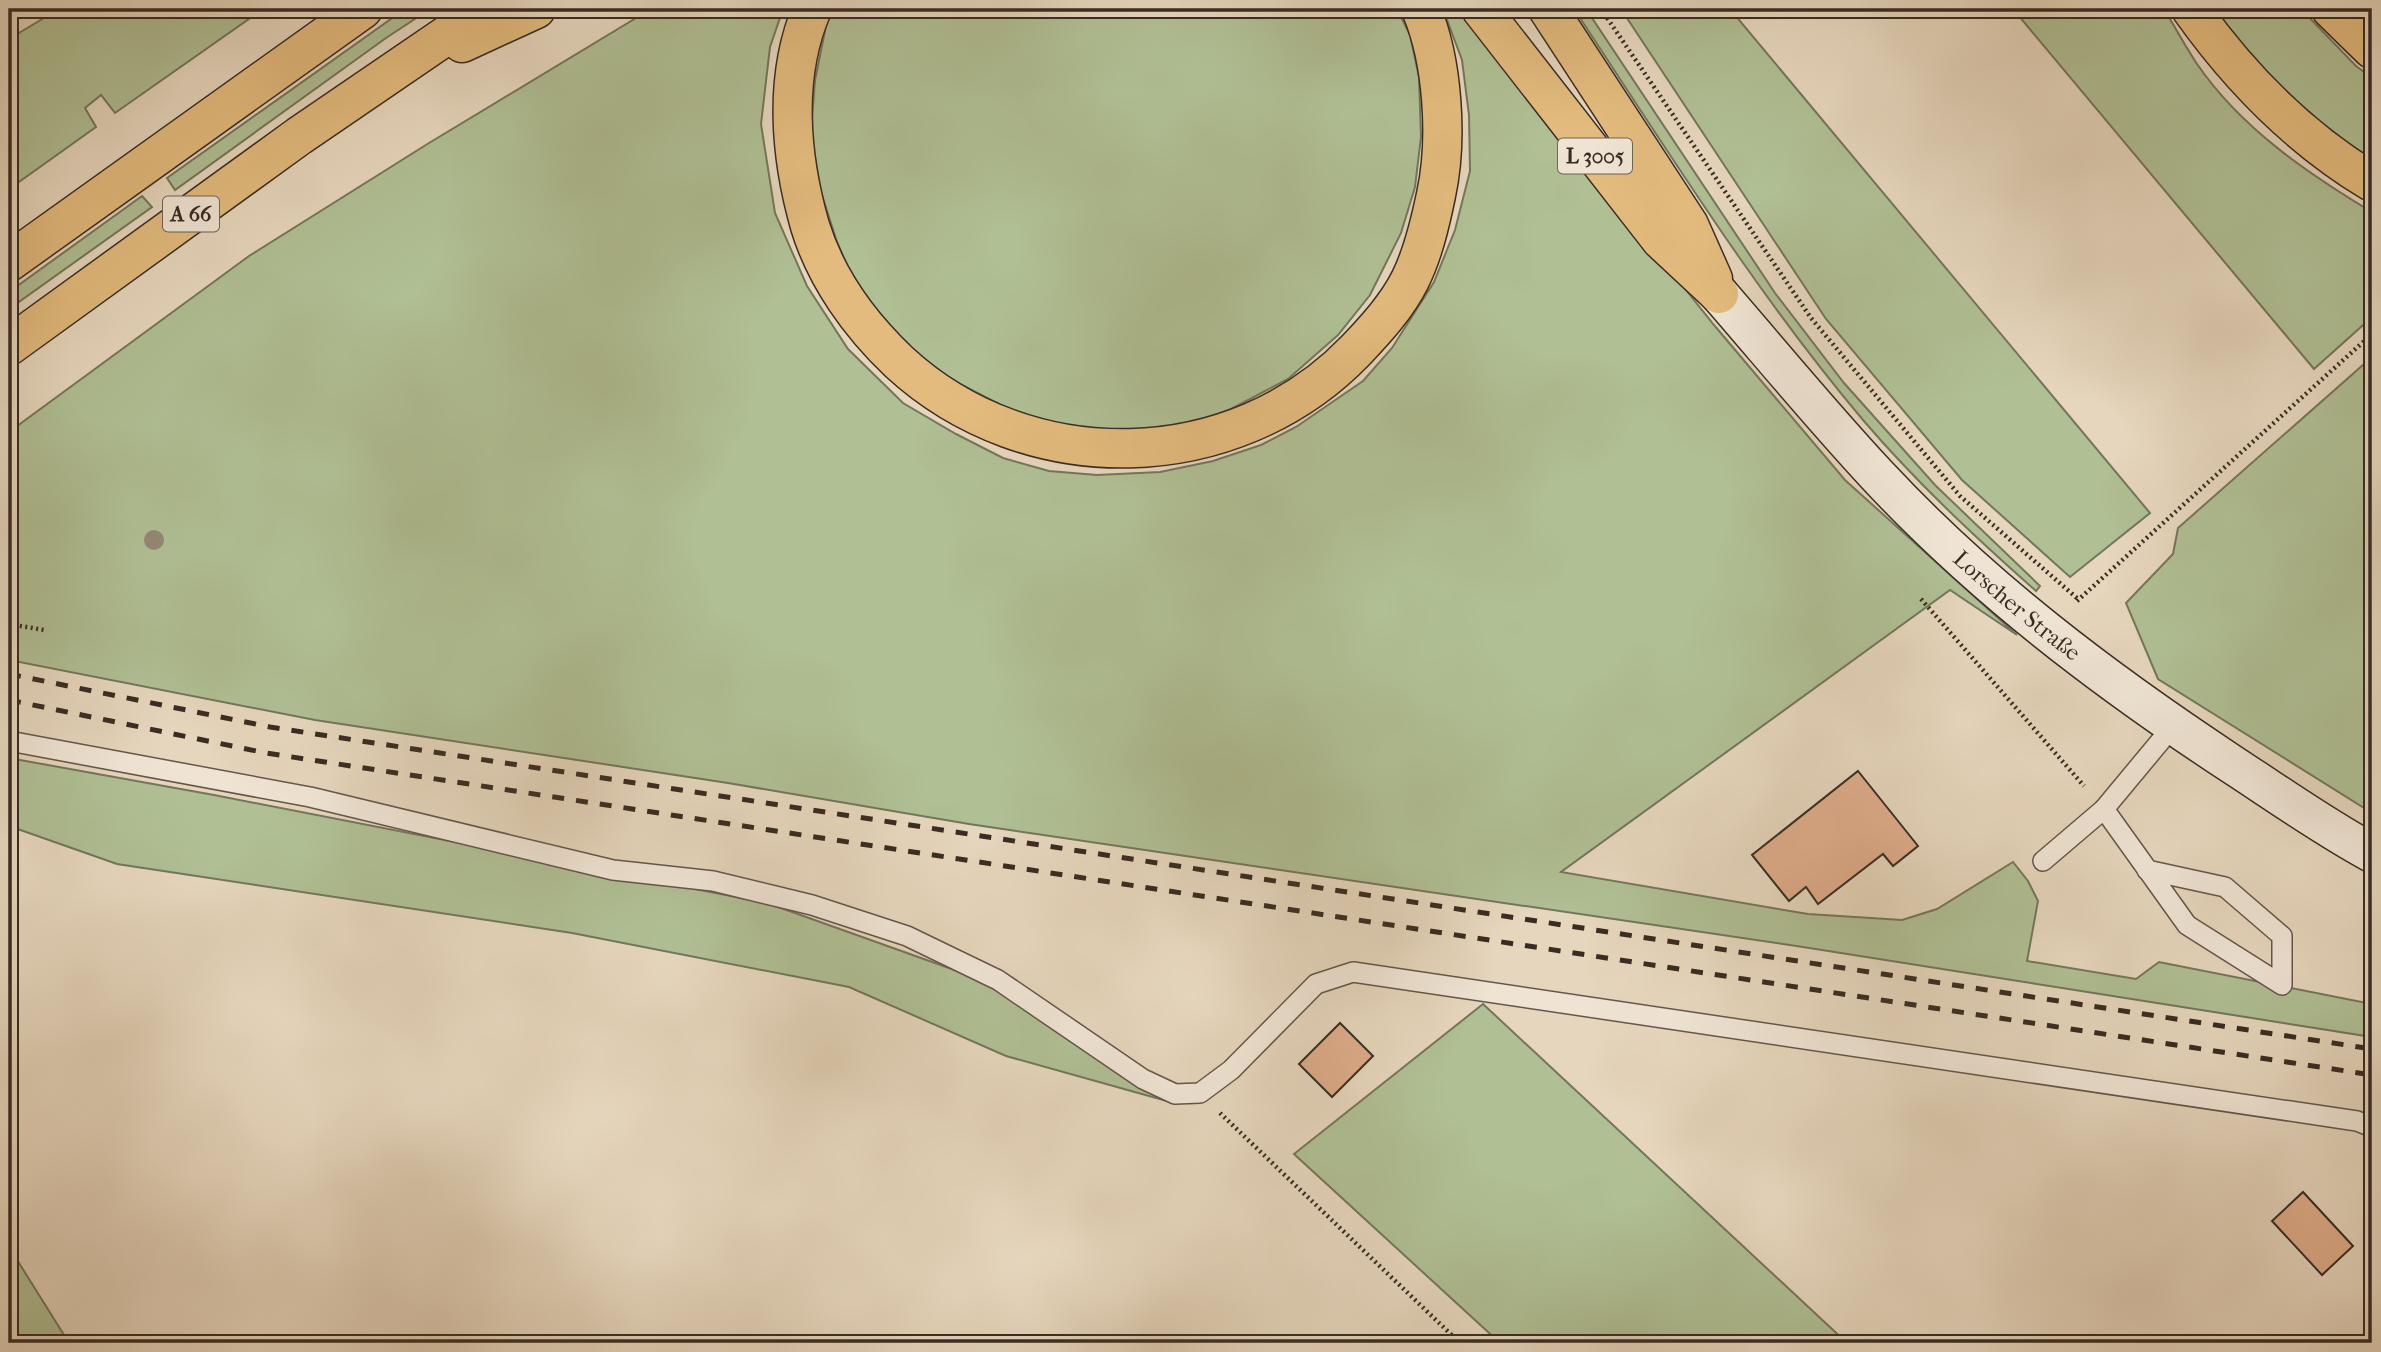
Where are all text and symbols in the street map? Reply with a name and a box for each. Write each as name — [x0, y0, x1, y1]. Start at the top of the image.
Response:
road number: L 3005 — [1558, 138, 1632, 174]
road number: A 66 — [163, 196, 219, 232]
street label: Lorscher Straße — [1948, 545, 2086, 666]

